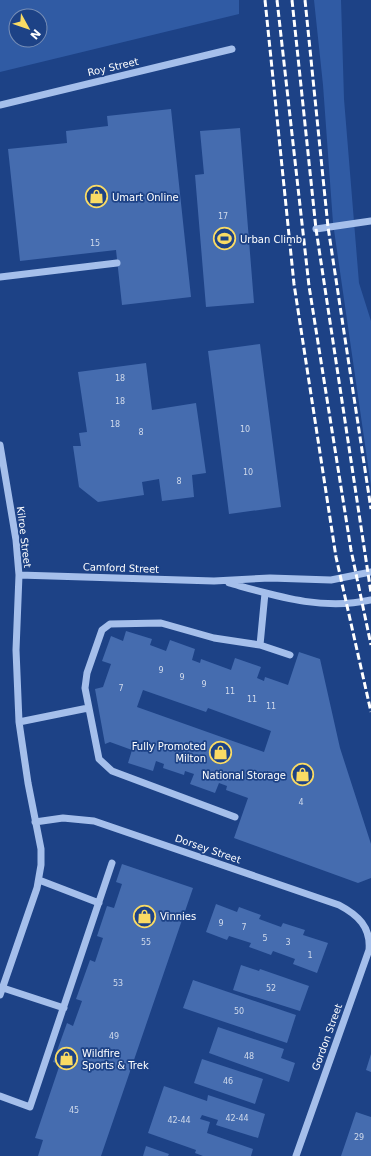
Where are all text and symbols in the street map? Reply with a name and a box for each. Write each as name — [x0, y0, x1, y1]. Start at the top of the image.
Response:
north arrow — [8, 8, 48, 48]
text: N — [27, 26, 43, 42]
street label: Roy Street — [86, 56, 140, 78]
shop icon: Umart Online — [83, 184, 109, 210]
place label: Umart Online — [112, 192, 179, 203]
house number: 17 — [218, 212, 228, 221]
sports icon: Urban Climb — [212, 226, 238, 252]
place label: Urban Climb — [240, 234, 302, 245]
house number: 15 — [90, 239, 100, 248]
house number: 18 — [115, 374, 125, 383]
house number: 18 — [115, 397, 125, 406]
house number: 18 — [110, 420, 120, 429]
house number: 10 — [240, 425, 250, 434]
house number: 8 — [138, 428, 144, 437]
house number: 10 — [243, 468, 253, 477]
house number: 8 — [176, 477, 182, 486]
street label: Kilroe Street — [15, 506, 33, 568]
street label: Camford Street — [83, 561, 159, 575]
house number: 9 — [158, 666, 164, 675]
house number: 9 — [179, 673, 185, 682]
house number: 9 — [201, 680, 207, 689]
house number: 7 — [118, 684, 124, 693]
house number: 11 — [225, 687, 235, 696]
house number: 11 — [247, 695, 257, 704]
house number: 11 — [266, 702, 276, 711]
shop icon: Fully Promoted Milton — [208, 739, 234, 765]
place label: Fully Promoted Milton — [132, 741, 206, 764]
shop icon: National Storage — [289, 762, 315, 788]
place label: National Storage — [202, 770, 286, 781]
house number: 4 — [298, 798, 304, 807]
street label: Dorsey Street — [174, 833, 242, 865]
shop icon: Vinnies — [131, 903, 157, 929]
place label: Vinnies — [160, 911, 196, 922]
house number: 9 — [218, 919, 224, 928]
house number: 7 — [241, 923, 247, 932]
house number: 5 — [262, 934, 268, 943]
house number: 55 — [141, 938, 151, 947]
house number: 3 — [285, 938, 291, 947]
house number: 1 — [307, 951, 313, 960]
house number: 53 — [113, 979, 123, 988]
house number: 52 — [266, 984, 276, 993]
street label: Gordon Street — [310, 1002, 344, 1072]
house number: 50 — [234, 1007, 244, 1016]
house number: 49 — [109, 1032, 119, 1041]
shop icon: Wildfire Sports & Trek — [54, 1046, 80, 1072]
place label: Wildfire Sports & Trek — [82, 1048, 149, 1071]
house number: 48 — [244, 1052, 254, 1061]
house number: 46 — [223, 1077, 233, 1086]
house number: 45 — [69, 1106, 79, 1115]
house number: 42-44 — [225, 1114, 249, 1123]
house number: 42-44 — [167, 1116, 191, 1125]
house number: 29 — [354, 1133, 364, 1142]

